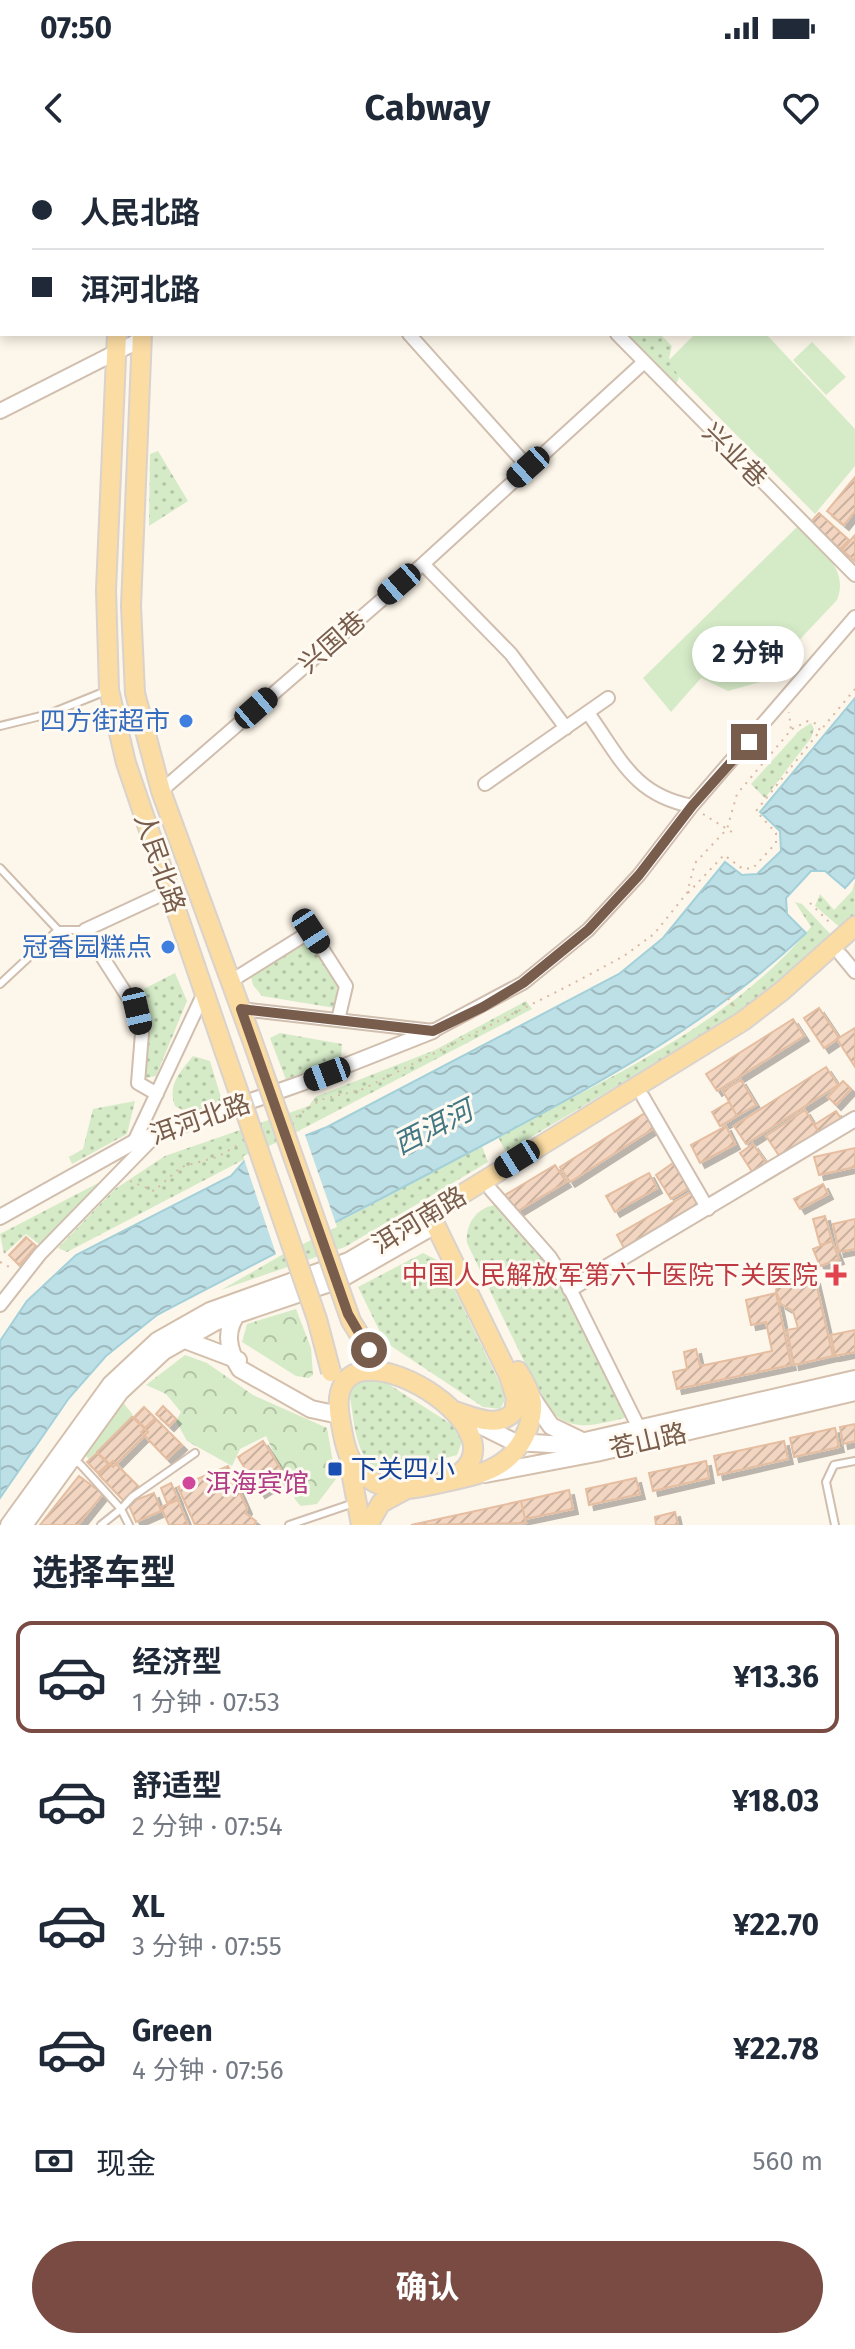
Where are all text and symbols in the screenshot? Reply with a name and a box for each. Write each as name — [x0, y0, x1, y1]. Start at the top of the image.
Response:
text: 07:50 — [40, 10, 112, 46]
icon: back — [32, 86, 76, 130]
text: Cabway — [365, 86, 490, 130]
icon: heart — [779, 86, 823, 130]
text: 人民北路 — [80, 195, 200, 231]
text: 洱河北路 — [80, 272, 200, 308]
street label: 兴业巷 — [696, 417, 773, 494]
car — [502, 442, 554, 492]
car — [373, 559, 425, 609]
street label: 兴国巷 — [293, 605, 372, 680]
callout: 2 分钟 — [693, 626, 805, 682]
text: 2 分钟 — [712, 638, 784, 669]
car — [230, 683, 282, 733]
place label: 四方街超市 — [40, 706, 170, 737]
marker: 四方街超市 — [177, 712, 195, 730]
route end — [731, 724, 767, 760]
street label: 人民北路 — [128, 809, 191, 917]
car — [288, 904, 334, 958]
place label: 冠香园糕点 — [22, 932, 152, 963]
marker: 冠香园糕点 — [159, 938, 177, 956]
car — [120, 985, 154, 1037]
car — [300, 1054, 354, 1094]
street label: 洱河北路 — [146, 1088, 254, 1151]
water label: 西洱河 — [388, 1091, 483, 1161]
car — [490, 1136, 544, 1182]
street label: 洱河南路 — [367, 1180, 472, 1261]
place label: 中国人民解放军第六十医院下关医院 — [402, 1260, 818, 1291]
marker: 中国人民解放军第六十医院下关医院 — [825, 1264, 847, 1286]
route start — [351, 1332, 387, 1368]
street label: 苍山路 — [607, 1418, 690, 1465]
place label: 下关四小 — [351, 1454, 455, 1485]
marker: 下关四小 — [326, 1460, 344, 1478]
place label: 洱海宾馆 — [205, 1468, 309, 1499]
marker: 洱海宾馆 — [180, 1474, 198, 1492]
text: 选择车型 — [32, 1551, 176, 1595]
icon: car — [36, 1641, 108, 1713]
text: 经济型 — [132, 1644, 222, 1680]
text: ¥13.36 — [733, 1659, 819, 1695]
text: 1 分钟 · 07:53 — [132, 1687, 280, 1718]
icon: car — [36, 1765, 108, 1837]
text: 舒适型 — [132, 1768, 222, 1804]
text: ¥18.03 — [732, 1783, 819, 1819]
text: 2 分钟 · 07:54 — [132, 1811, 283, 1842]
icon: car — [36, 1889, 108, 1961]
text: XL — [132, 1889, 165, 1925]
text: ¥22.70 — [733, 1907, 819, 1943]
text: 3 分钟 · 07:55 — [132, 1931, 282, 1962]
icon: car — [36, 2013, 108, 2085]
text: Green — [132, 2013, 213, 2049]
text: ¥22.78 — [733, 2031, 819, 2067]
text: 4 分钟 · 07:56 — [132, 2055, 284, 2086]
icon: cash — [32, 2139, 76, 2183]
text: 现金 — [96, 2146, 156, 2182]
text: 560 m — [752, 2146, 823, 2177]
button: 确认 — [32, 2241, 823, 2333]

